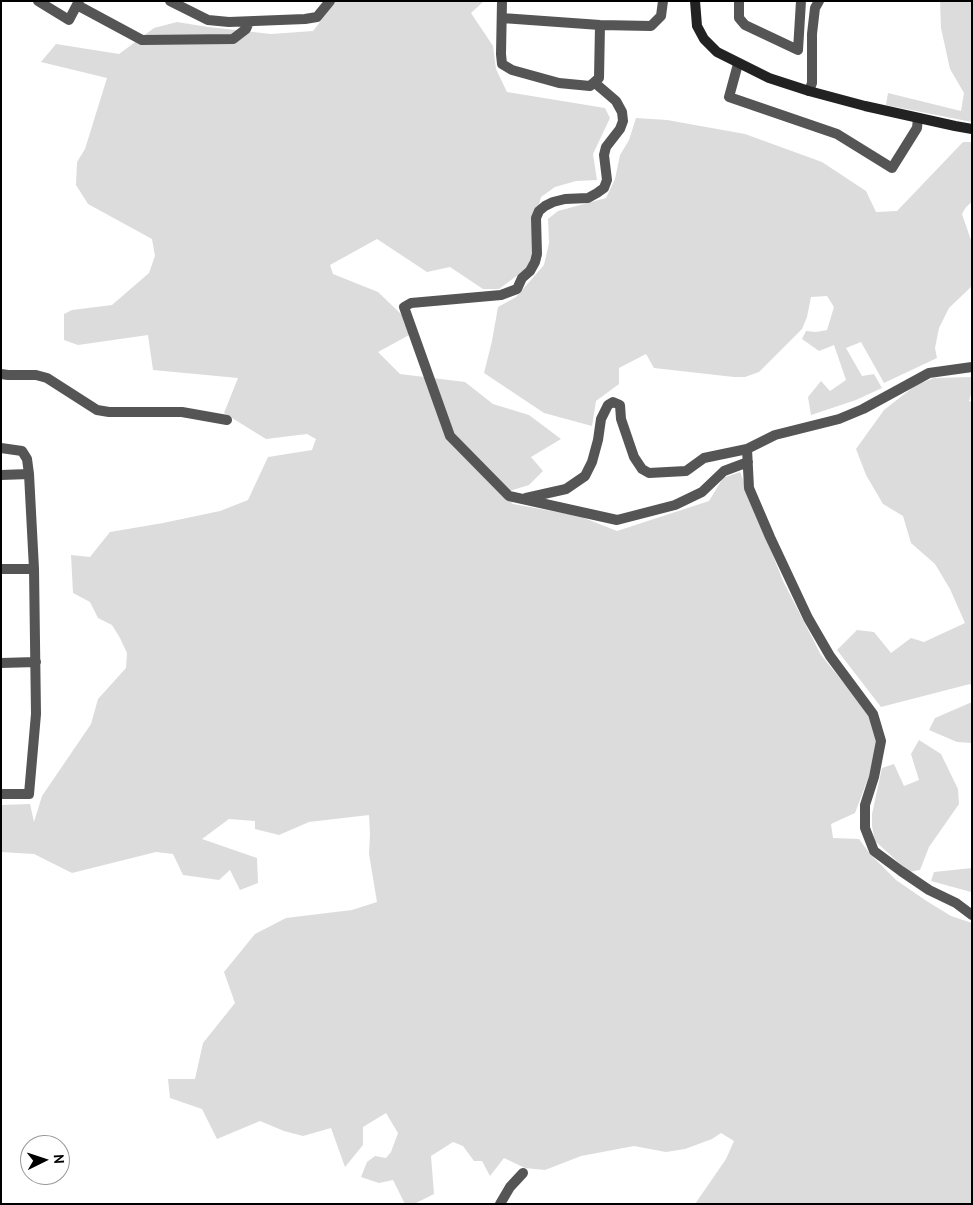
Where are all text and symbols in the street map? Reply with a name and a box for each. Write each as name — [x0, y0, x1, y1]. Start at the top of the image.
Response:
north arrow — [20, 1135, 70, 1185]
text: N — [50, 1154, 68, 1164]

